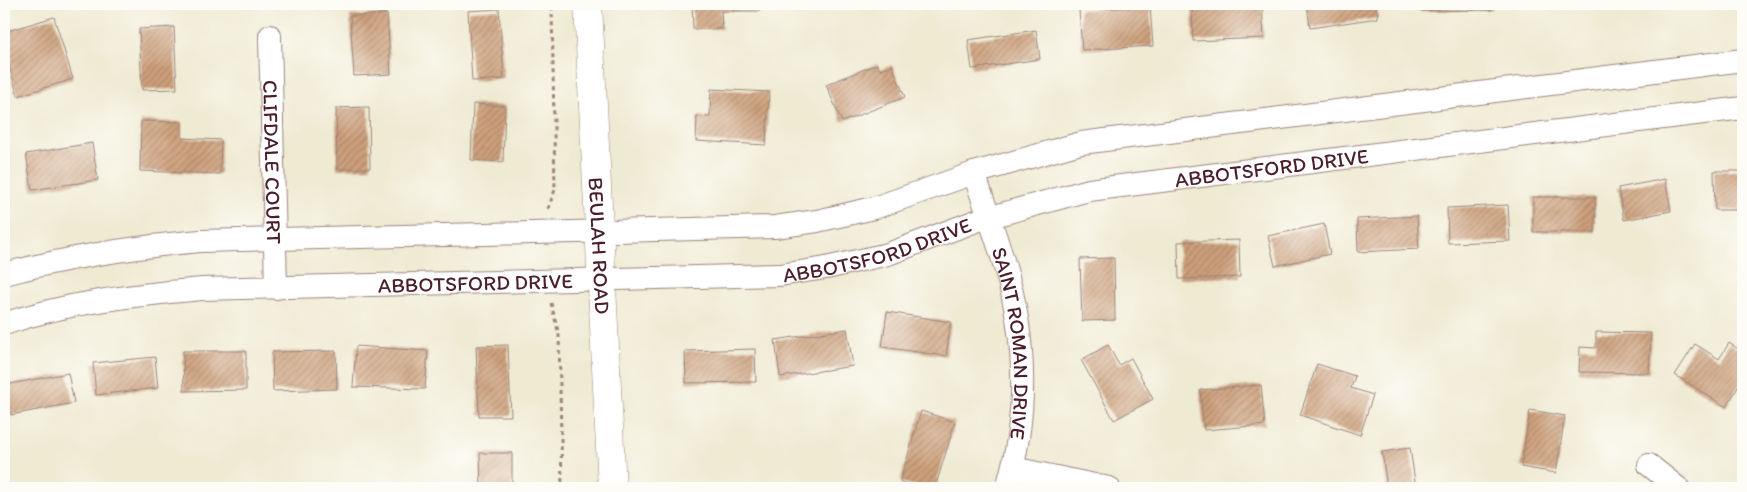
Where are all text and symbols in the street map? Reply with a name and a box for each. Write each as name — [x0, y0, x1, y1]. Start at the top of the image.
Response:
street label: CLIFDALE COURT — [259, 80, 287, 245]
street label: ABBOTSFORD DRIVE — [1173, 143, 1370, 192]
street label: BEULAH ROAD — [584, 177, 616, 315]
street label: ABBOTSFORD DRIVE — [781, 211, 975, 287]
street label: SAINT ROMAN DRIVE — [987, 244, 1035, 441]
street label: ABBOTSFORD DRIVE — [378, 268, 573, 297]

